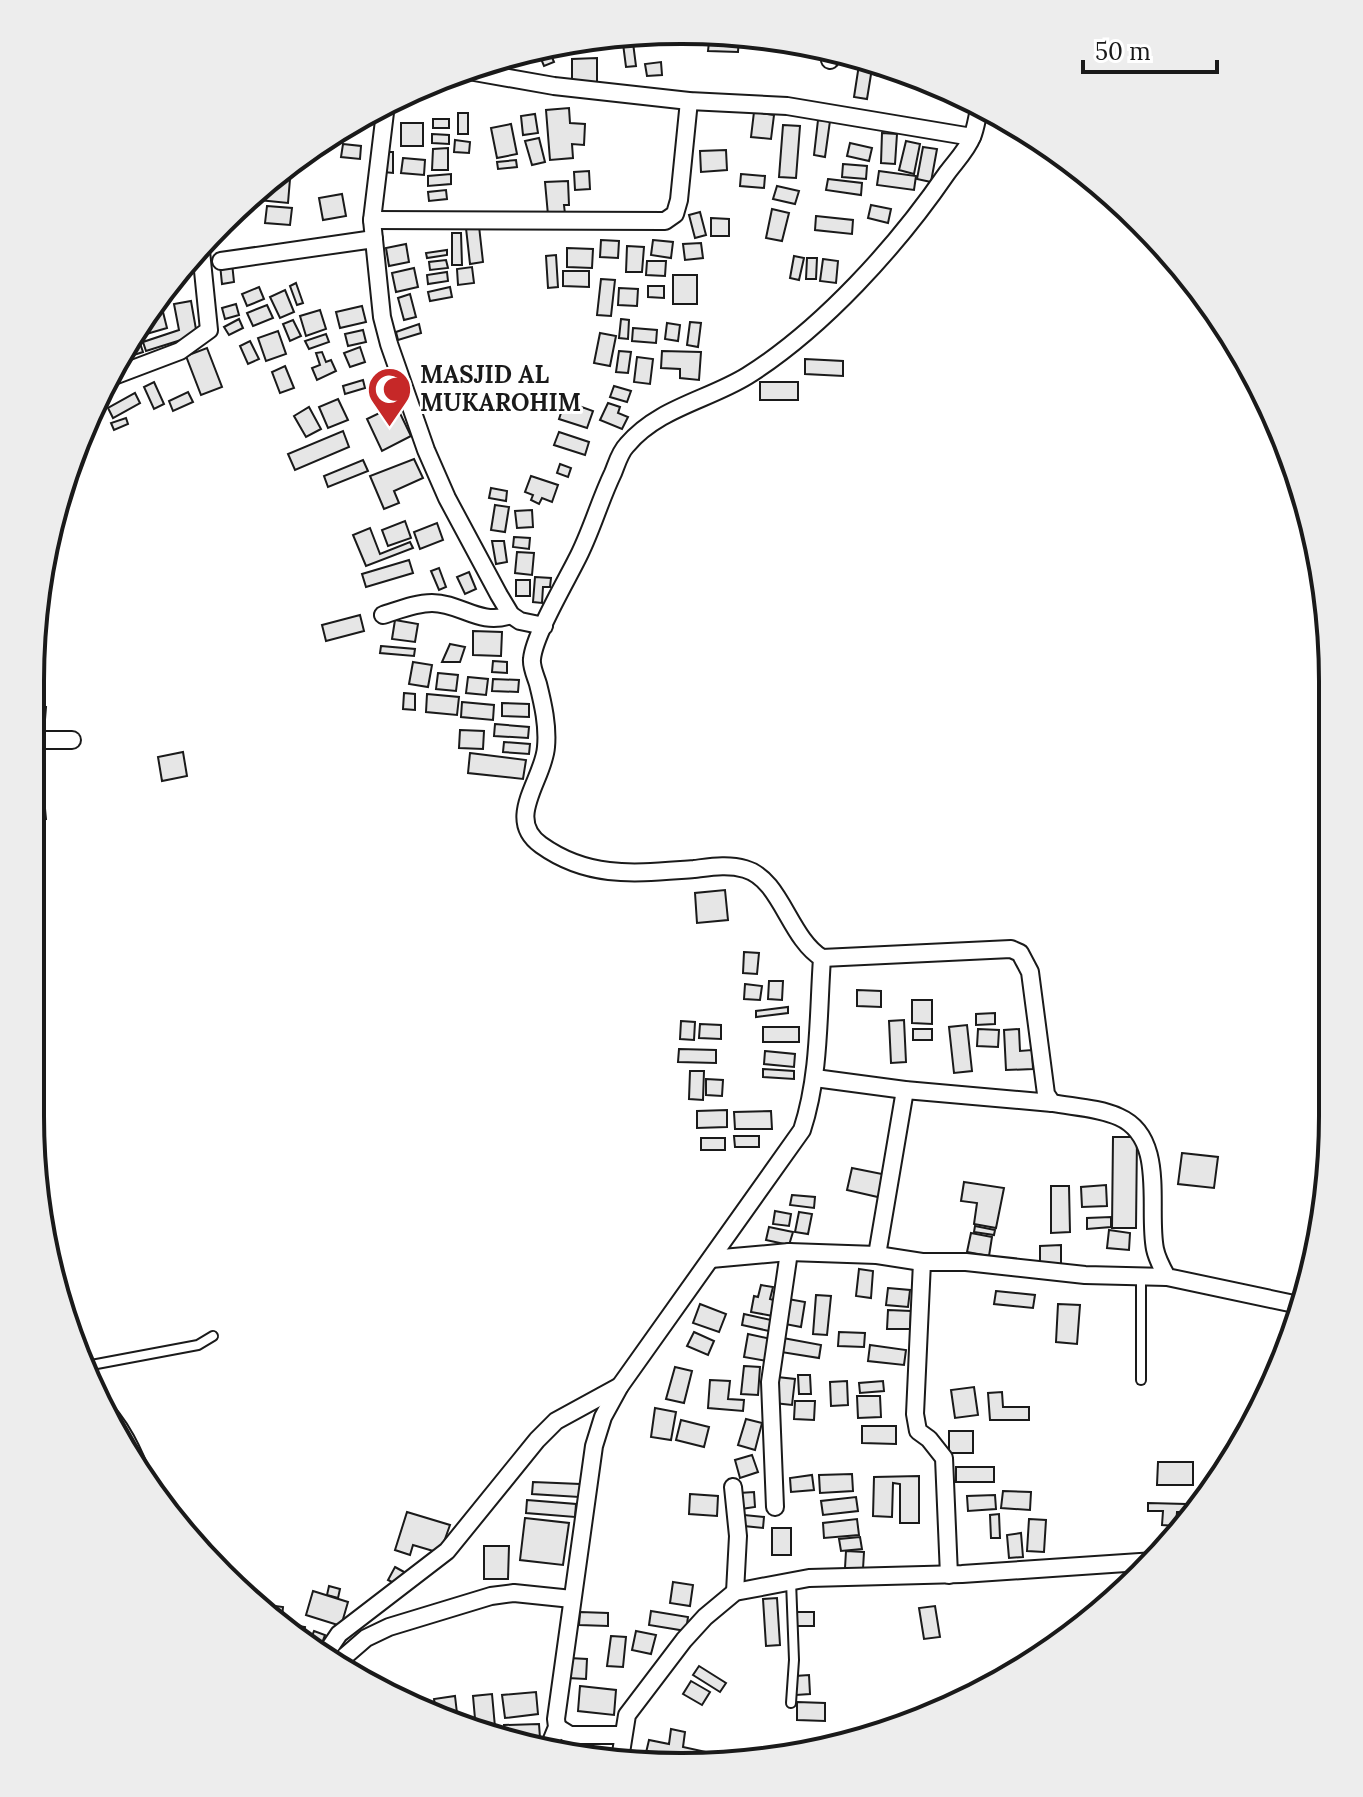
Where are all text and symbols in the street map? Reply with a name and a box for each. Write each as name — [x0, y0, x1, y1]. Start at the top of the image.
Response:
scale bar — [1083, 24, 1217, 74]
text: 50 m — [1095, 36, 1151, 67]
place label: MASJID AL MUKAROHIM — [420, 359, 581, 418]
mosque icon: MASJID AL MUKAROHIM — [365, 365, 413, 428]

